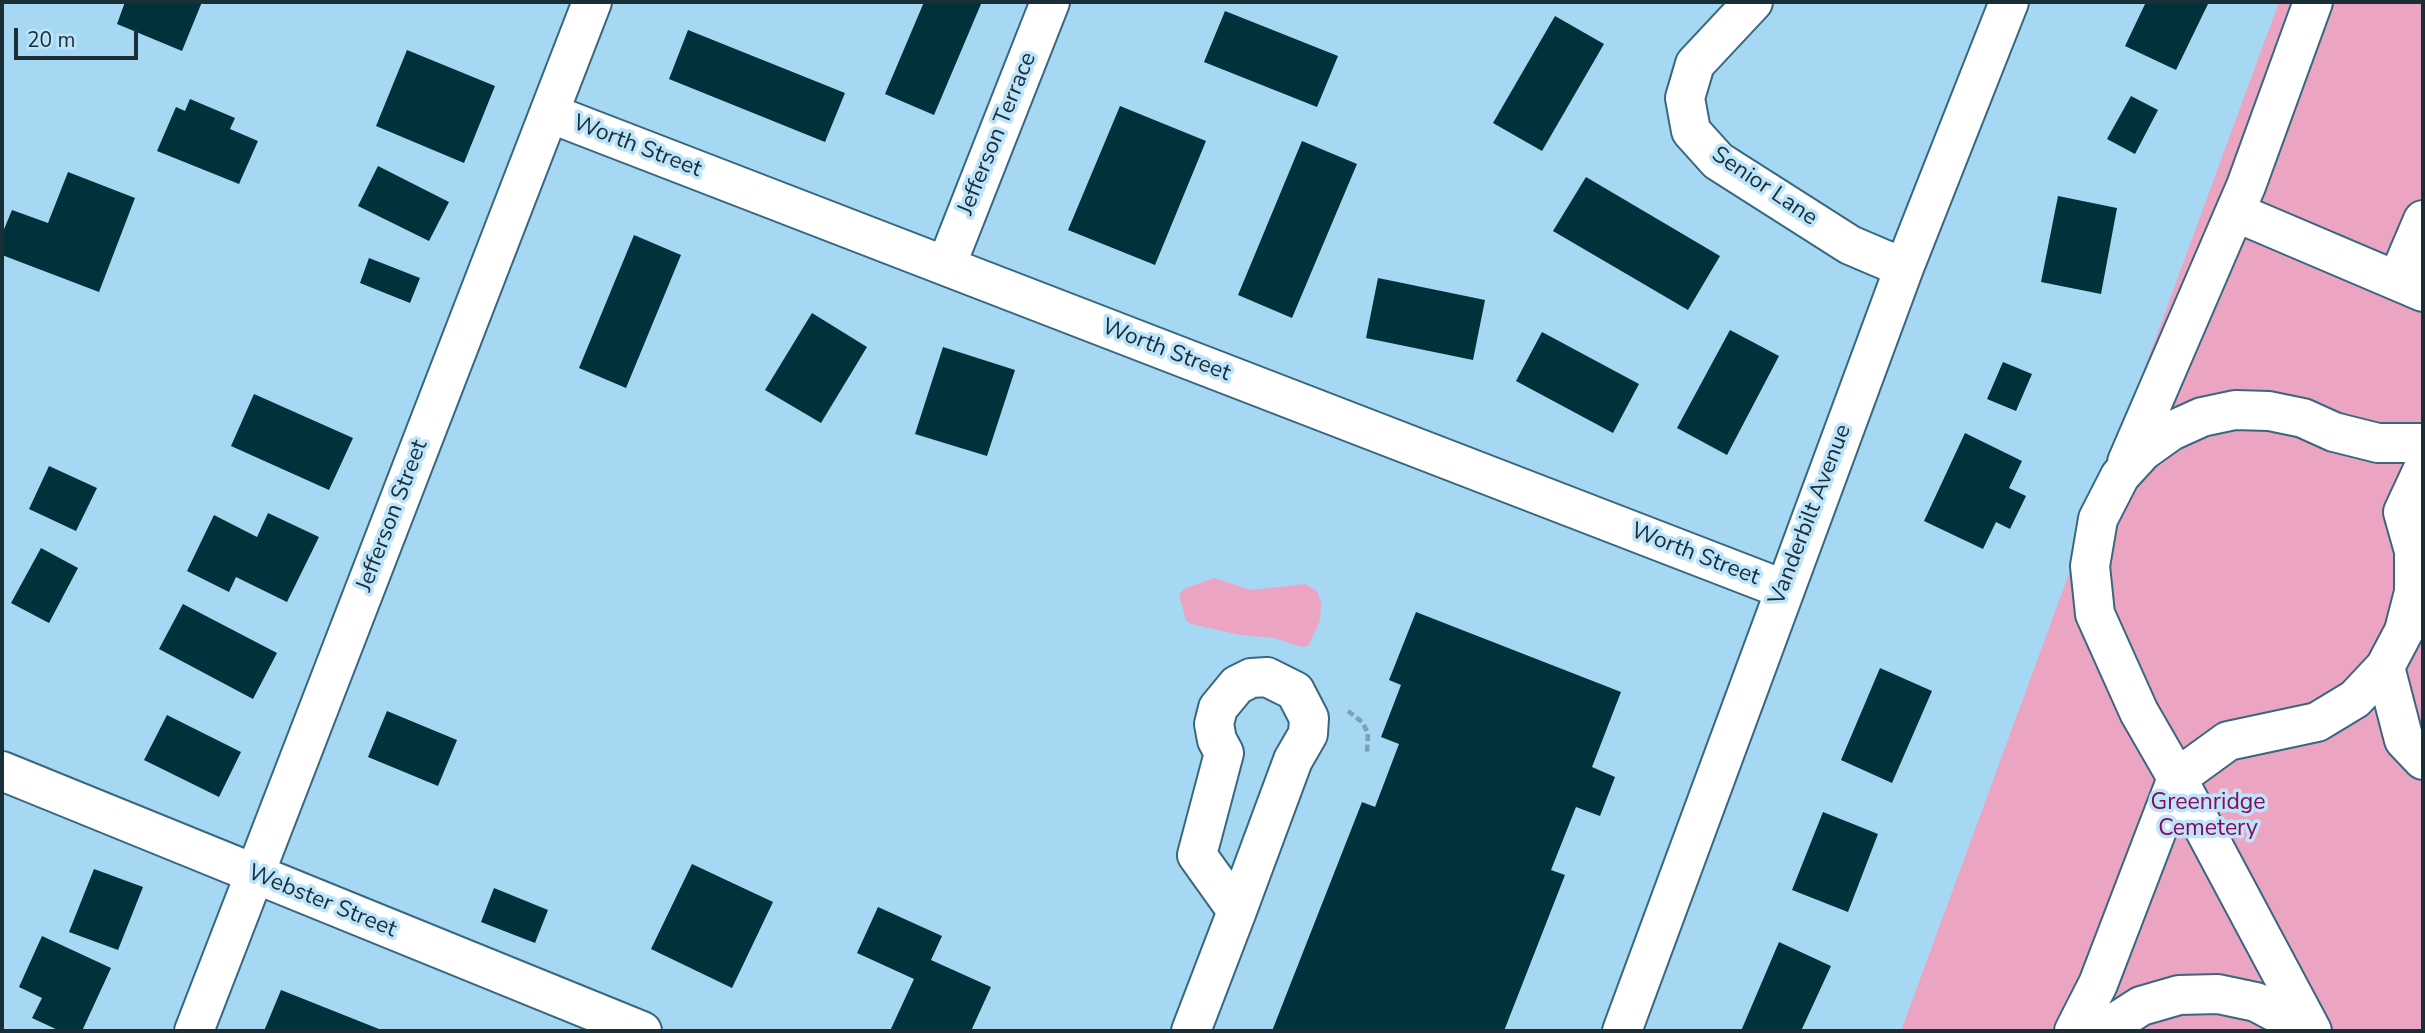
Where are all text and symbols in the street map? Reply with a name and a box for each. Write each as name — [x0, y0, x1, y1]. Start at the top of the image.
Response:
scale bar — [18, 14, 142, 58]
text: 20 m — [27, 26, 76, 54]
street label: Jefferson Terrace — [953, 49, 1043, 219]
street label: Worth Street — [569, 110, 705, 184]
street label: Senior Lane — [1706, 142, 1822, 232]
street label: Worth Street — [1098, 314, 1234, 388]
street label: Vanderbilt Avenue — [1764, 421, 1858, 609]
street label: Jefferson Street — [351, 436, 435, 596]
street label: Worth Street — [1627, 518, 1763, 592]
park label: Greenridge Cemetery — [2150, 789, 2266, 843]
street label: Webster Street — [244, 860, 400, 944]

